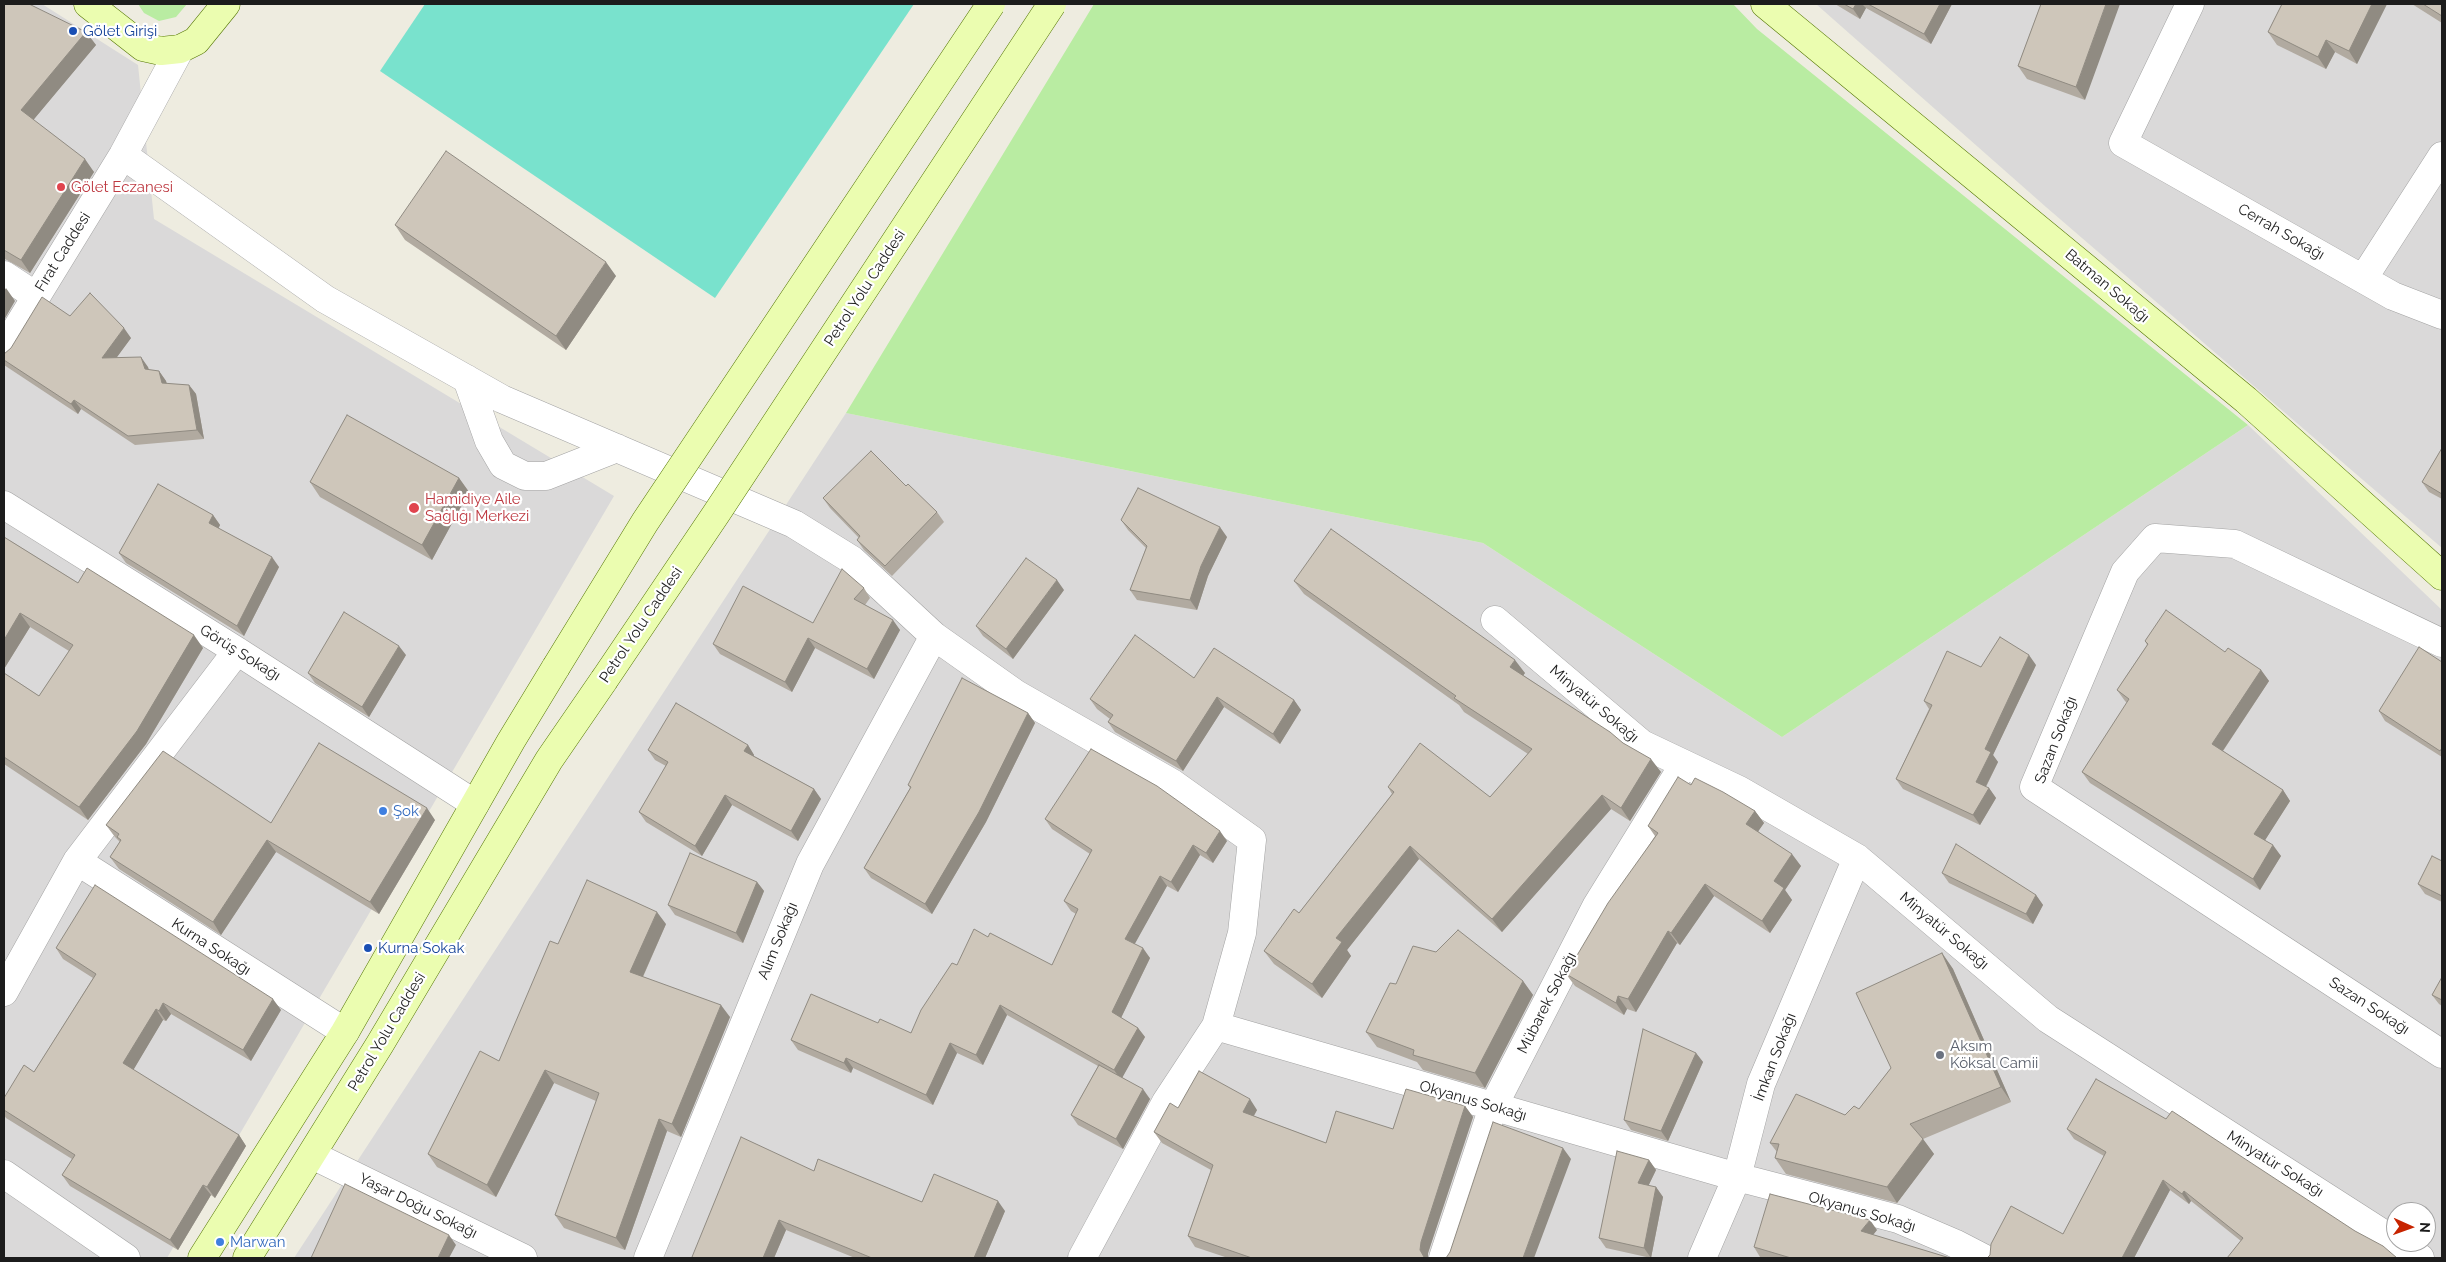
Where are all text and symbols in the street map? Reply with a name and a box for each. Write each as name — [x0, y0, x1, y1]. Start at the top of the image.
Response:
place label: Gölet Girişi — [83, 22, 157, 40]
marker: Gölet Girişi — [67, 25, 79, 37]
place label: Gölet Eczanesi — [71, 178, 173, 196]
marker: Gölet Eczanesi — [55, 181, 67, 193]
street label: Cerrah Sokağı — [2234, 200, 2328, 264]
street label: Fırat Caddesi — [31, 209, 95, 295]
street label: Petrol Yolu Caddesi — [821, 226, 909, 350]
street label: Batman Sokağı — [2061, 246, 2153, 326]
place label: Hamidiye Aile Sağlığı Merkezi — [425, 490, 529, 525]
marker: Hamidiye Aile Sağlığı Merkezi — [407, 501, 421, 515]
street label: Petrol Yolu Caddesi — [596, 564, 686, 686]
street label: Görüş Sokağı — [196, 621, 284, 685]
street label: Minyatür Sokağı — [1546, 662, 1642, 746]
street label: Sazan Sokağı — [2031, 694, 2081, 786]
place label: Şok — [393, 802, 419, 820]
marker: Şok — [377, 805, 389, 817]
street label: Minyatür Sokağı — [1896, 889, 1992, 973]
street label: Alim Sokağı — [754, 900, 802, 982]
street label: Kurna Sokağı — [168, 915, 254, 979]
place label: Kurna Sokak — [378, 939, 464, 957]
marker: Kurna Sokak — [362, 942, 374, 954]
street label: Mübarek Sokağı — [1514, 949, 1580, 1057]
street label: Petrol Yolu Caddesi — [344, 969, 430, 1095]
street label: Sazan Sokağı — [2325, 973, 2413, 1039]
street label: İmkan Sokağı — [1750, 1010, 1800, 1104]
place label: Aksım Köksal Camii — [1950, 1037, 2038, 1072]
marker: Aksım Köksal Camii — [1934, 1049, 1946, 1061]
street label: Okyanus Sokağı — [1417, 1077, 1529, 1125]
street label: Minyatür Sokağı — [2223, 1127, 2327, 1201]
street label: Yaşar Doğu Sokağı — [356, 1170, 480, 1242]
street label: Okyanus Sokağı — [1806, 1188, 1918, 1236]
north arrow — [2386, 1202, 2436, 1252]
text: N — [2417, 1222, 2433, 1233]
place label: Marwan — [230, 1233, 285, 1251]
marker: Marwan — [214, 1236, 226, 1248]

